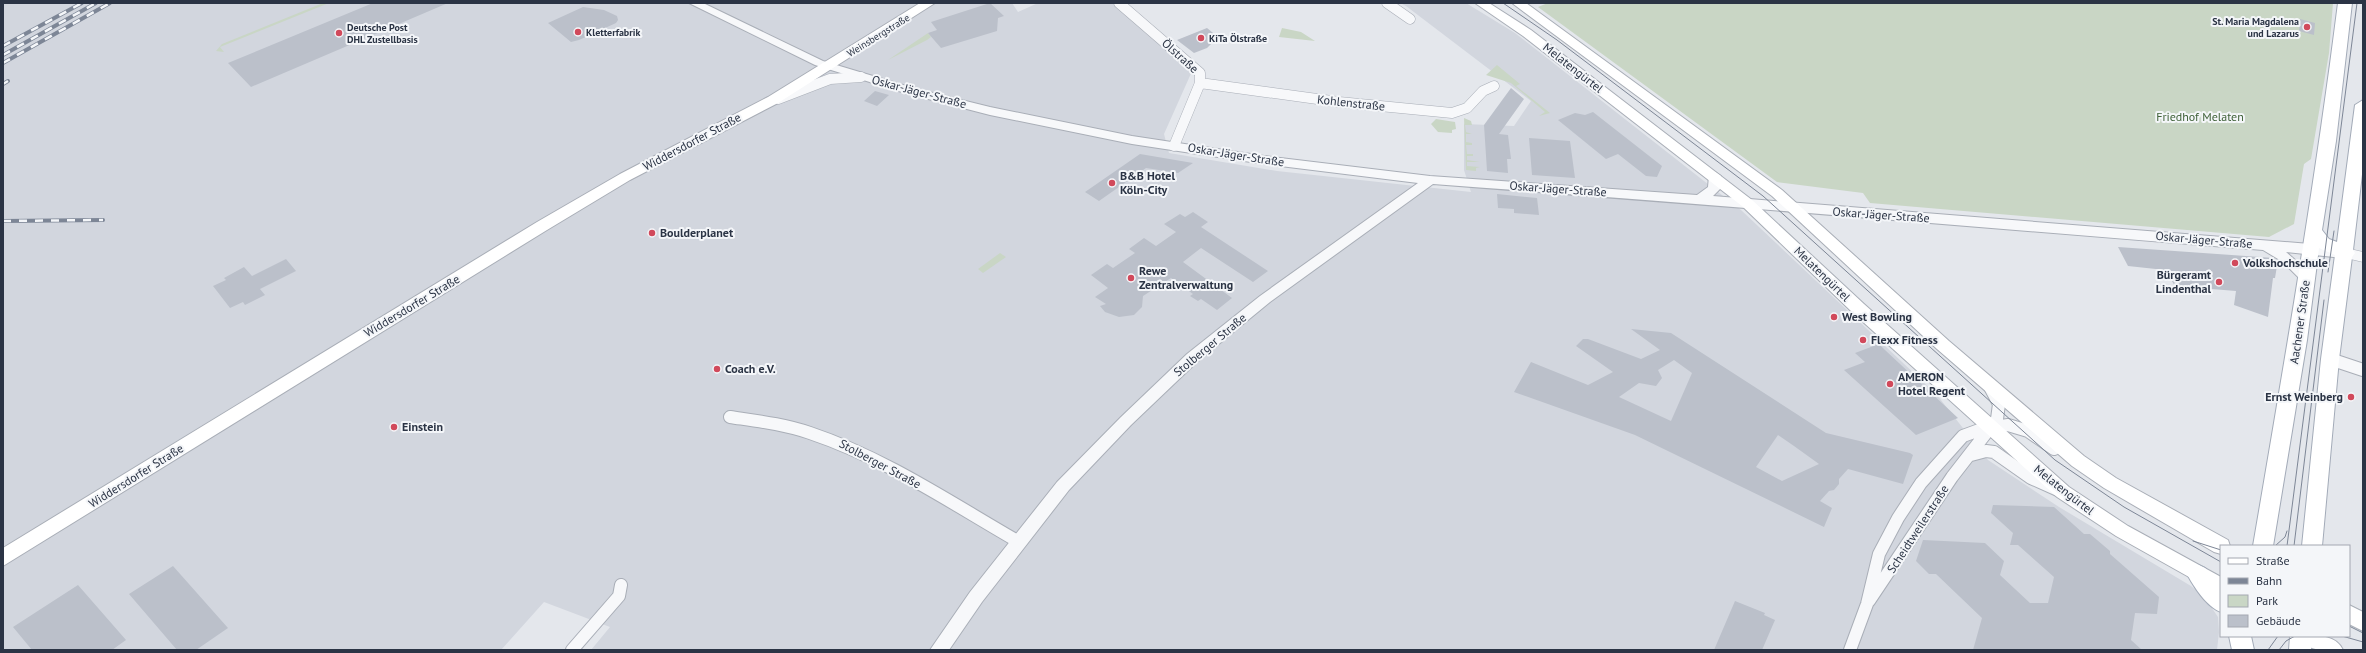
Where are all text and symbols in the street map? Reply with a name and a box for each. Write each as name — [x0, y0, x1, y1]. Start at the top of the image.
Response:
street label: Weinsbergstraße — [844, 11, 912, 60]
place label: St. Maria Magdalena und Lazarus — [2212, 15, 2299, 40]
place label: Deutsche Post DHL Zustellbasis — [347, 21, 418, 46]
marker: St. Maria Magdalena und Lazarus — [2302, 22, 2312, 32]
place label: Kletterfabrik — [586, 26, 640, 39]
marker: Kletterfabrik — [573, 27, 583, 37]
marker: Deutsche Post DHL Zustellbasis — [334, 28, 344, 38]
place label: KiTa Ölstraße — [1209, 32, 1267, 45]
marker: KiTa Ölstraße — [1196, 33, 1206, 43]
street label: Ölstraße — [1159, 35, 1202, 76]
street label: Melatengürtel — [1540, 39, 1607, 96]
street label: Oskar-Jäger-Straße — [870, 72, 968, 111]
street label: Kohlenstraße — [1316, 91, 1386, 114]
street label: Widdersdorfer Straße — [640, 109, 743, 174]
park label: Friedhof Melaten — [2156, 109, 2244, 124]
street label: Oskar-Jäger-Straße — [1187, 139, 1285, 170]
place label: B&B Hotel Köln-City — [1120, 168, 1175, 197]
marker: B&B Hotel Köln-City — [1107, 178, 1117, 188]
street label: Oskar-Jäger-Straße — [1509, 178, 1607, 199]
street label: Oskar-Jäger-Straße — [1832, 204, 1930, 225]
place label: Boulderplanet — [660, 225, 734, 240]
marker: Boulderplanet — [647, 228, 657, 238]
street label: Oskar-Jäger-Straße — [2155, 228, 2253, 251]
street label: Melatengürtel — [1791, 243, 1854, 305]
place label: Volkshochschule — [2242, 255, 2328, 270]
marker: Volkshochschule — [2230, 258, 2240, 268]
place label: Rewe Zentralverwaltung — [1139, 263, 1233, 292]
place label: Bürgeramt Lindenthal — [2156, 267, 2212, 296]
street label: Widdersdorfer Straße — [361, 271, 462, 340]
marker: Rewe Zentralverwaltung — [1126, 273, 1136, 283]
marker: Bürgeramt Lindenthal — [2214, 277, 2224, 287]
street label: Aachener Straße — [2286, 279, 2313, 365]
place label: West Bowling — [1842, 309, 1912, 324]
street label: Stolberger Straße — [1170, 310, 1249, 379]
marker: West Bowling — [1829, 312, 1839, 322]
place label: Flexx Fitness — [1871, 332, 1938, 347]
marker: Flexx Fitness — [1858, 335, 1868, 345]
place label: Coach e.V. — [725, 361, 776, 376]
marker: Coach e.V. — [712, 364, 722, 374]
place label: AMERON Hotel Regent — [1898, 369, 1966, 398]
marker: AMERON Hotel Regent — [1885, 379, 1895, 389]
place label: Ernst Weinberg — [2265, 389, 2343, 404]
marker: Ernst Weinberg — [2346, 392, 2356, 402]
place label: Einstein — [402, 419, 443, 434]
marker: Einstein — [389, 422, 399, 432]
street label: Stolberger Straße — [837, 436, 924, 491]
street label: Widdersdorfer Straße — [86, 440, 186, 511]
street label: Melatengürtel — [2031, 461, 2098, 518]
street label: Scheidtweilerstraße — [1883, 482, 1952, 576]
legend — [2220, 545, 2350, 637]
text: Straße — [2256, 553, 2290, 568]
text: Bahn — [2256, 573, 2282, 588]
text: Park — [2256, 593, 2278, 608]
text: Gebäude — [2256, 613, 2301, 628]

